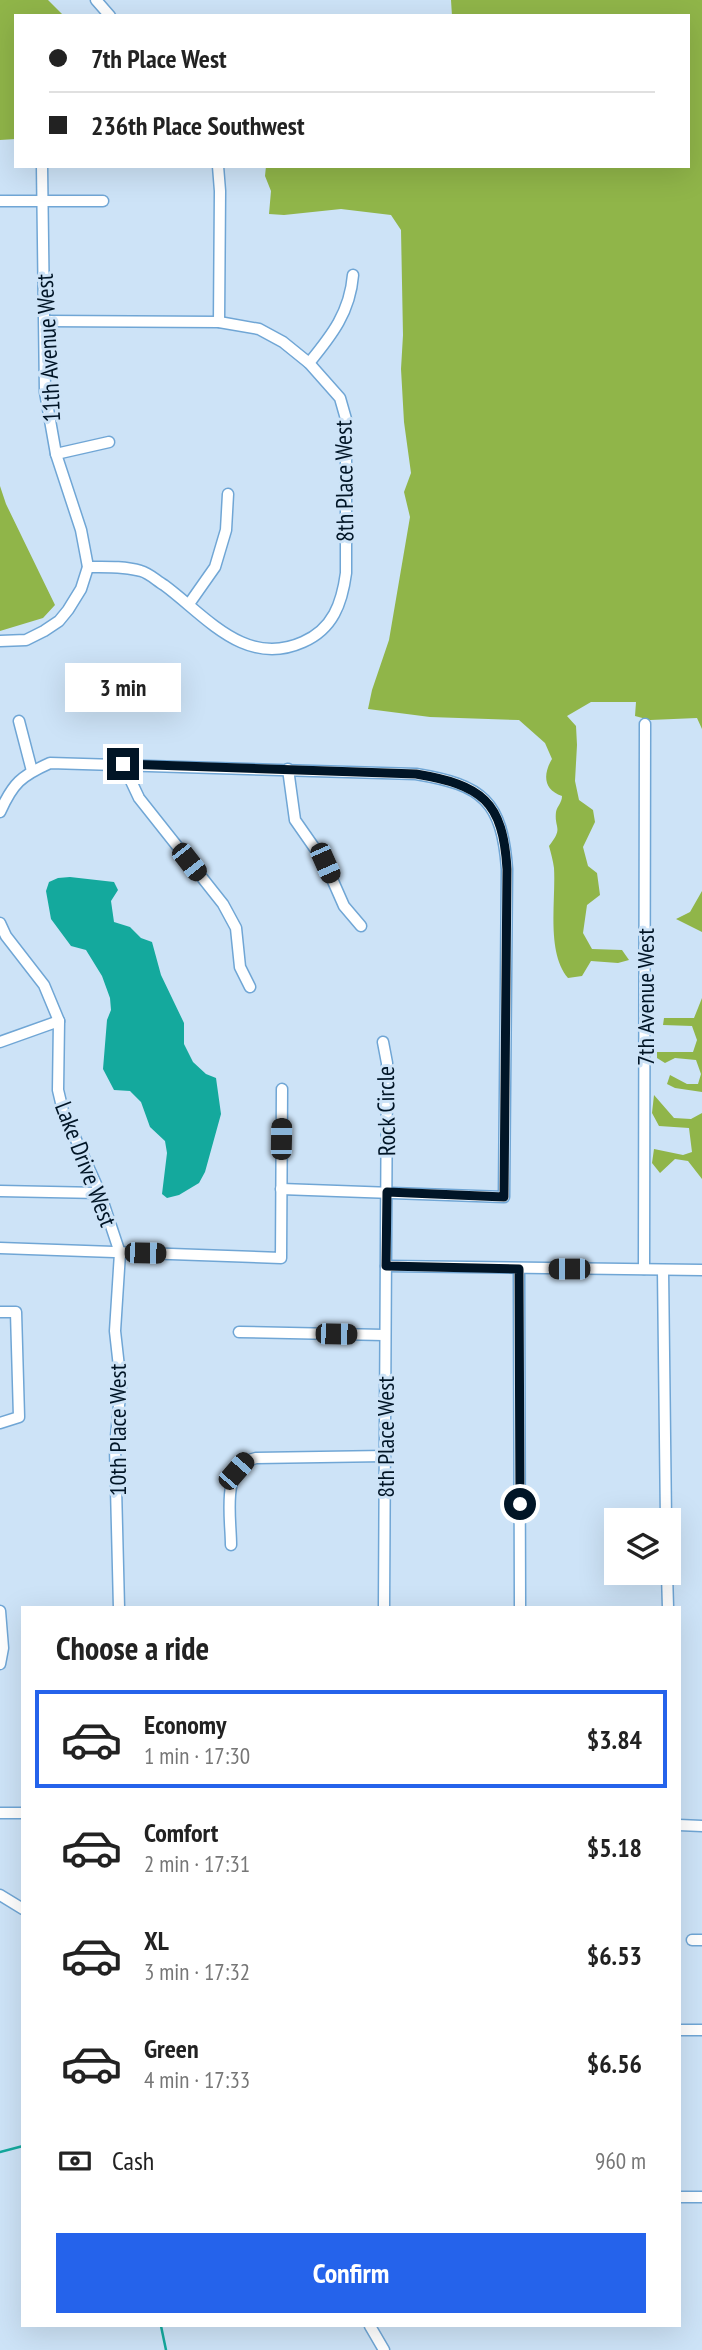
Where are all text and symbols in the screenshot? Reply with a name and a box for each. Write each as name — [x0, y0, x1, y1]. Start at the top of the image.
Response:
text: 7th Place West — [91, 42, 227, 75]
text: 236th Place Southwest — [91, 109, 304, 142]
street label: 11th Avenue West — [29, 273, 67, 423]
street label: 8th Place West — [327, 419, 361, 542]
callout: 3 min — [65, 662, 181, 712]
text: 3 min — [100, 673, 146, 702]
route end — [107, 748, 139, 780]
car — [168, 839, 211, 885]
car — [307, 840, 344, 886]
street label: 7th Avenue West — [630, 928, 661, 1066]
street label: Rock Circle — [370, 1066, 402, 1156]
street label: Lake Drive West — [48, 1097, 124, 1231]
car — [271, 1118, 292, 1160]
car — [124, 1242, 167, 1264]
car — [549, 1259, 591, 1280]
car — [315, 1323, 358, 1345]
street label: 10th Place West — [102, 1363, 133, 1496]
street label: 8th Place West — [370, 1376, 401, 1498]
car — [215, 1448, 258, 1494]
route start — [504, 1488, 536, 1520]
map controls — [604, 1508, 681, 1585]
button: layers — [604, 1508, 681, 1585]
text: Choose a ride — [56, 1627, 209, 1669]
icon: car — [60, 1708, 123, 1771]
text: Economy — [144, 1708, 226, 1741]
text: $3.84 — [587, 1723, 642, 1756]
text: 1 min · 17:30 — [144, 1741, 250, 1770]
icon: car — [60, 1816, 123, 1879]
text: Comfort — [144, 1816, 218, 1849]
text: $5.18 — [587, 1831, 642, 1864]
text: 2 min · 17:31 — [144, 1849, 250, 1878]
icon: car — [60, 1924, 123, 1987]
text: XL — [144, 1924, 169, 1957]
text: $6.53 — [587, 1939, 642, 1972]
text: 3 min · 17:32 — [144, 1957, 250, 1986]
icon: car — [60, 2032, 123, 2095]
text: Green — [144, 2032, 199, 2065]
text: $6.56 — [587, 2047, 642, 2080]
text: 4 min · 17:33 — [144, 2065, 250, 2094]
icon: cash — [56, 2142, 94, 2180]
text: Cash — [112, 2144, 154, 2177]
text: 960 m — [595, 2146, 646, 2175]
button: Confirm — [56, 2233, 646, 2313]

